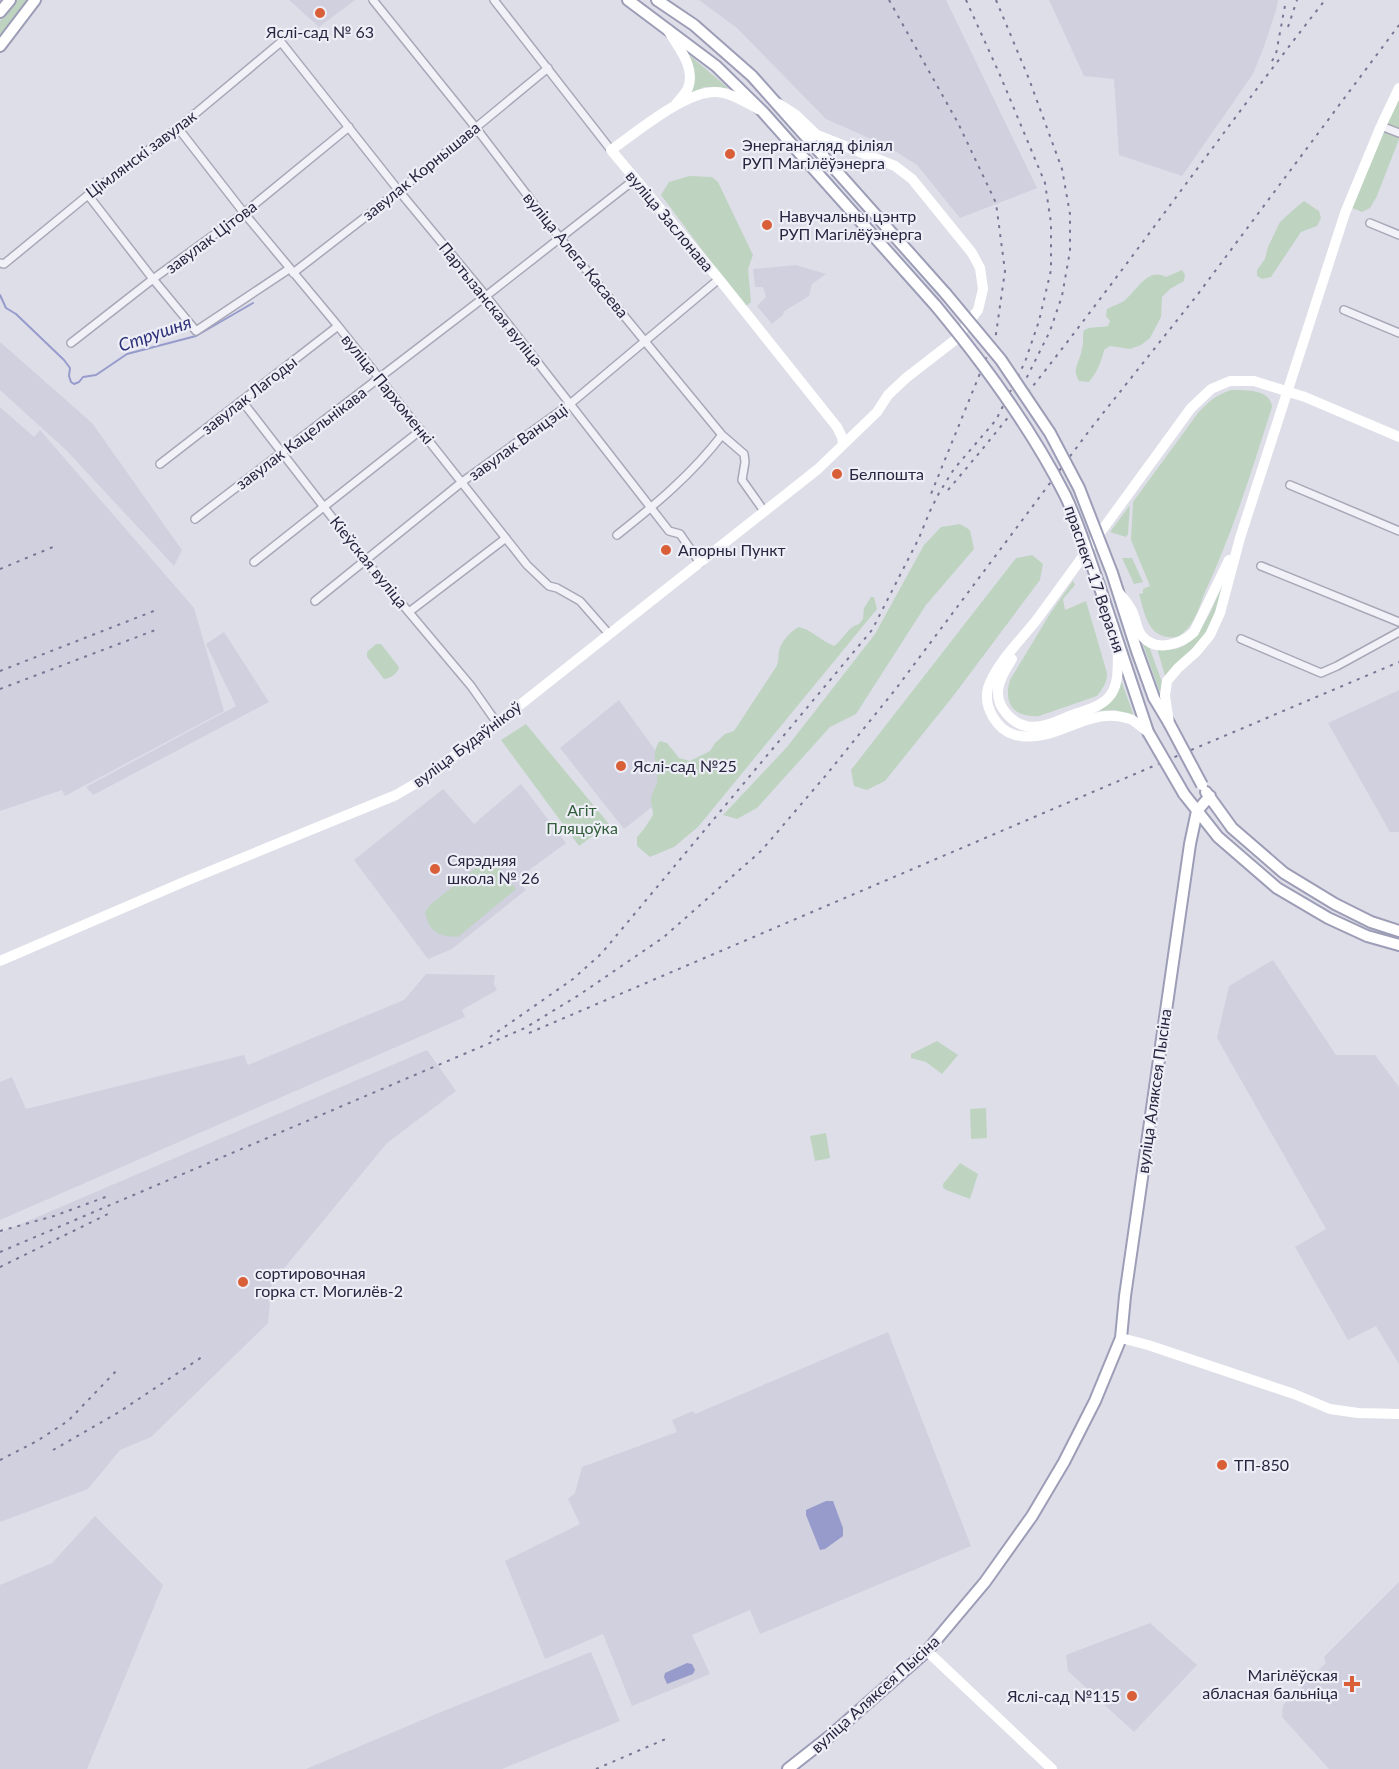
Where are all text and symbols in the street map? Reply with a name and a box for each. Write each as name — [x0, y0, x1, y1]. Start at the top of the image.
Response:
marker: Яслі-сад № 63 — [313, 6, 327, 20]
place label: Яслі-сад № 63 — [265, 22, 374, 41]
street label: Цімлянскі завулак — [82, 105, 200, 201]
street label: завулак Корнышава — [358, 117, 483, 224]
place label: Энерганагляд філіял РУП Магілёўэнерга — [742, 135, 893, 172]
marker: Энерганагляд філіял РУП Магілёўэнерга — [723, 147, 737, 161]
street label: вуліца Заслонава — [623, 166, 718, 275]
street label: вуліца Алега Касаева — [520, 188, 633, 321]
street label: завулак Цітова — [161, 196, 260, 277]
place label: Навучальны цэнтр РУП Магілёўэнерга — [779, 206, 922, 243]
marker: Навучальны цэнтр РУП Магілёўэнерга — [760, 218, 774, 232]
street label: Партызанская вуліца — [436, 238, 547, 369]
water label: Струшня — [115, 310, 194, 356]
street label: вуліца Пархоменкі — [338, 330, 439, 447]
street label: завулак Лагоды — [197, 351, 300, 438]
street label: завулак Кацельнікава — [232, 382, 370, 493]
street label: завулак Ванцэці — [464, 399, 571, 484]
place label: Белпошта — [849, 464, 924, 483]
marker: Белпошта — [830, 467, 844, 481]
street label: праспект 17 Верасня — [1061, 503, 1130, 655]
street label: Кіеўская вуліца — [327, 512, 412, 611]
place label: Апорны Пункт — [678, 540, 786, 559]
marker: Апорны Пункт — [659, 543, 673, 557]
street label: вуліца Будаўнікоў — [409, 696, 525, 791]
place label: Яслі-сад №25 — [632, 756, 737, 775]
marker: Яслі-сад №25 — [614, 759, 628, 773]
park label: Агіт Пляцоўка — [546, 800, 618, 837]
place label: Сярэдняя школа № 26 — [447, 850, 540, 887]
marker: Сярэдняя школа № 26 — [428, 862, 442, 876]
street label: вуліца Аляксея Пысіна — [1133, 1007, 1174, 1174]
place label: сортировочная горка ст. Могилёв-2 — [255, 1263, 403, 1300]
marker: сортировочная горка ст. Могилёв-2 — [236, 1275, 250, 1289]
place label: ТП-850 — [1234, 1455, 1289, 1474]
marker: ТП-850 — [1215, 1458, 1229, 1472]
street label: вуліца Аляксея Пысіна — [807, 1631, 943, 1756]
place label: Магілёўская абласная бальніца — [1202, 1665, 1338, 1702]
marker: Магілёўская абласная бальніца — [1343, 1675, 1361, 1693]
place label: Яслі-сад №115 — [1006, 1686, 1120, 1705]
marker: Яслі-сад №115 — [1125, 1689, 1139, 1703]

